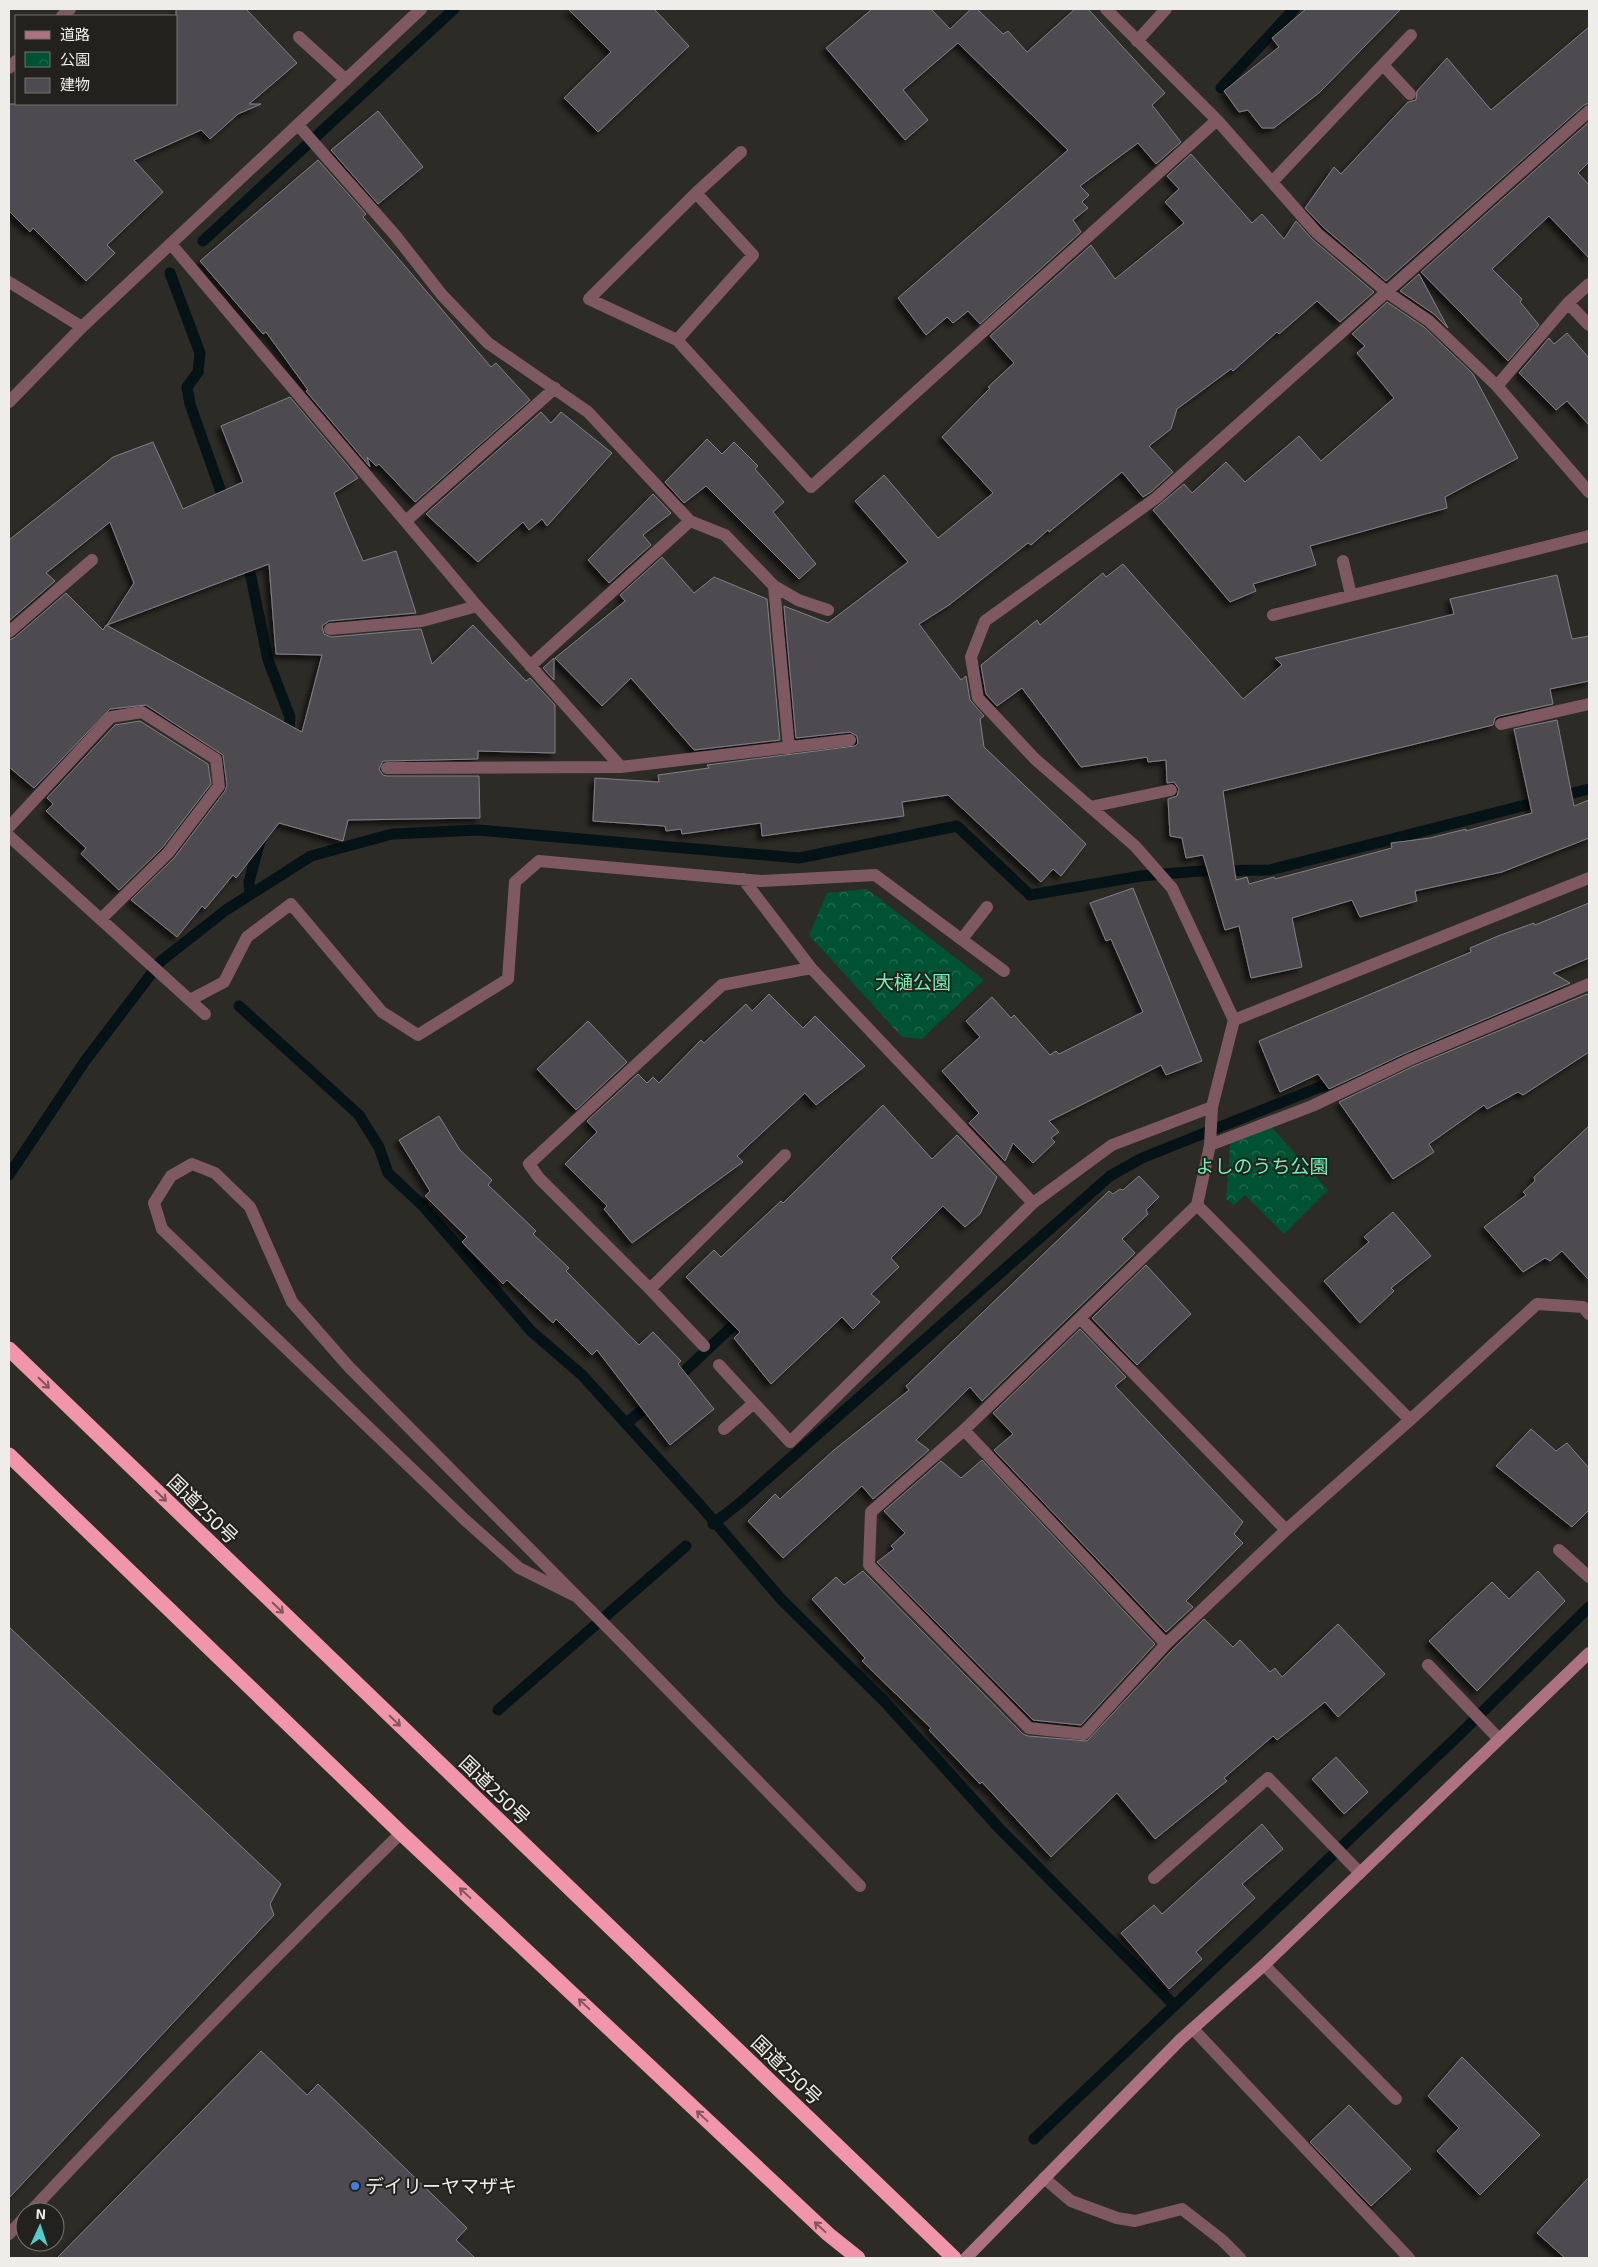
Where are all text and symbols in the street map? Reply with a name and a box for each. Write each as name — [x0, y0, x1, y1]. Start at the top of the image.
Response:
legend — [15, 15, 178, 105]
text: 道路 — [60, 25, 90, 43]
text: 公園 — [60, 50, 90, 68]
text: 建物 — [60, 75, 90, 93]
park label: 大樋公園 — [875, 970, 951, 993]
park label: よしのうち公園 — [1195, 1154, 1329, 1177]
one-way arrow — [38, 1377, 50, 1389]
street label: 国道250号 — [163, 1469, 243, 1548]
one-way arrow — [155, 1490, 167, 1502]
one-way arrow — [272, 1602, 284, 1615]
one-way arrow — [389, 1715, 401, 1727]
street label: 国道250号 — [455, 1750, 535, 1829]
one-way arrow — [459, 1887, 472, 1899]
one-way arrow — [577, 1998, 590, 2010]
street label: 国道250号 — [747, 2030, 827, 2109]
one-way arrow — [696, 2110, 708, 2122]
place label: デイリーヤマザキ — [365, 2174, 517, 2197]
marker: デイリーヤマザキ — [349, 2180, 361, 2192]
north arrow — [15, 2202, 65, 2252]
text: N — [35, 2205, 46, 2222]
one-way arrow — [814, 2221, 827, 2233]

